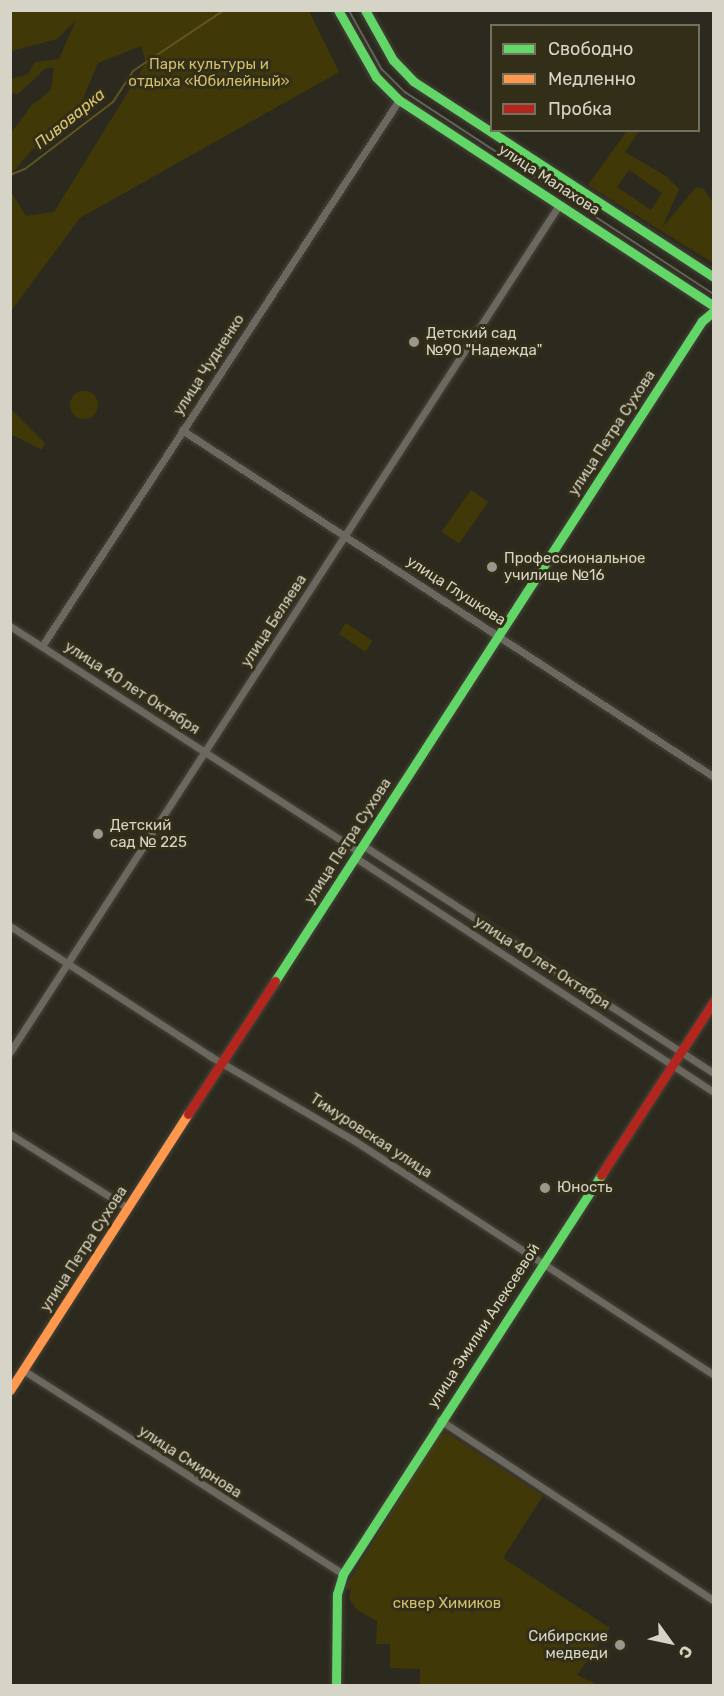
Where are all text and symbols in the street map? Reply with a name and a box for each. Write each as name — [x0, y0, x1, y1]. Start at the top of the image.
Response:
legend — [490, 24, 700, 132]
text: Свободно — [548, 38, 633, 60]
park label: Парк культуры и отдыха «Юбилейный» — [128, 55, 290, 90]
text: Медленно — [548, 68, 636, 90]
water label: Пивоварка — [31, 85, 109, 153]
text: Пробка — [548, 98, 612, 120]
street label: улица Малахова — [495, 140, 603, 220]
street label: улица Чудненко — [170, 311, 248, 419]
place label: Детский сад №90 "Надежда" — [426, 324, 542, 359]
marker: Детский сад №90 "Надежда" — [407, 335, 421, 349]
street label: улица Петра Сухова — [565, 367, 659, 499]
place label: Профессиональное училище №16 — [504, 549, 645, 584]
street label: улица Глушкова — [403, 552, 509, 630]
marker: Профессиональное училище №16 — [485, 560, 499, 574]
street label: улица Беляева — [237, 571, 311, 671]
street label: улица 40 лет Октября — [61, 638, 203, 738]
street label: улица Петра Сухова — [301, 775, 395, 907]
place label: Детский сад № 225 — [110, 816, 187, 851]
marker: Детский сад № 225 — [91, 827, 105, 841]
street label: улица 40 лет Октября — [471, 913, 613, 1013]
street label: Тимуровская улица — [307, 1090, 435, 1182]
place label: Юность — [557, 1179, 612, 1197]
marker: Юность — [538, 1181, 552, 1195]
street label: улица Петра Сухова — [37, 1183, 131, 1315]
street label: улица Эмилии Алексеевой — [424, 1240, 544, 1412]
street label: улица Смирнова — [135, 1422, 245, 1502]
park label: сквер Химиков — [393, 1595, 501, 1613]
north arrow — [640, 1612, 700, 1672]
place label: Сибирские медведи — [528, 1627, 608, 1662]
marker: Сибирские медведи — [613, 1638, 627, 1652]
text: С — [674, 1642, 697, 1662]

